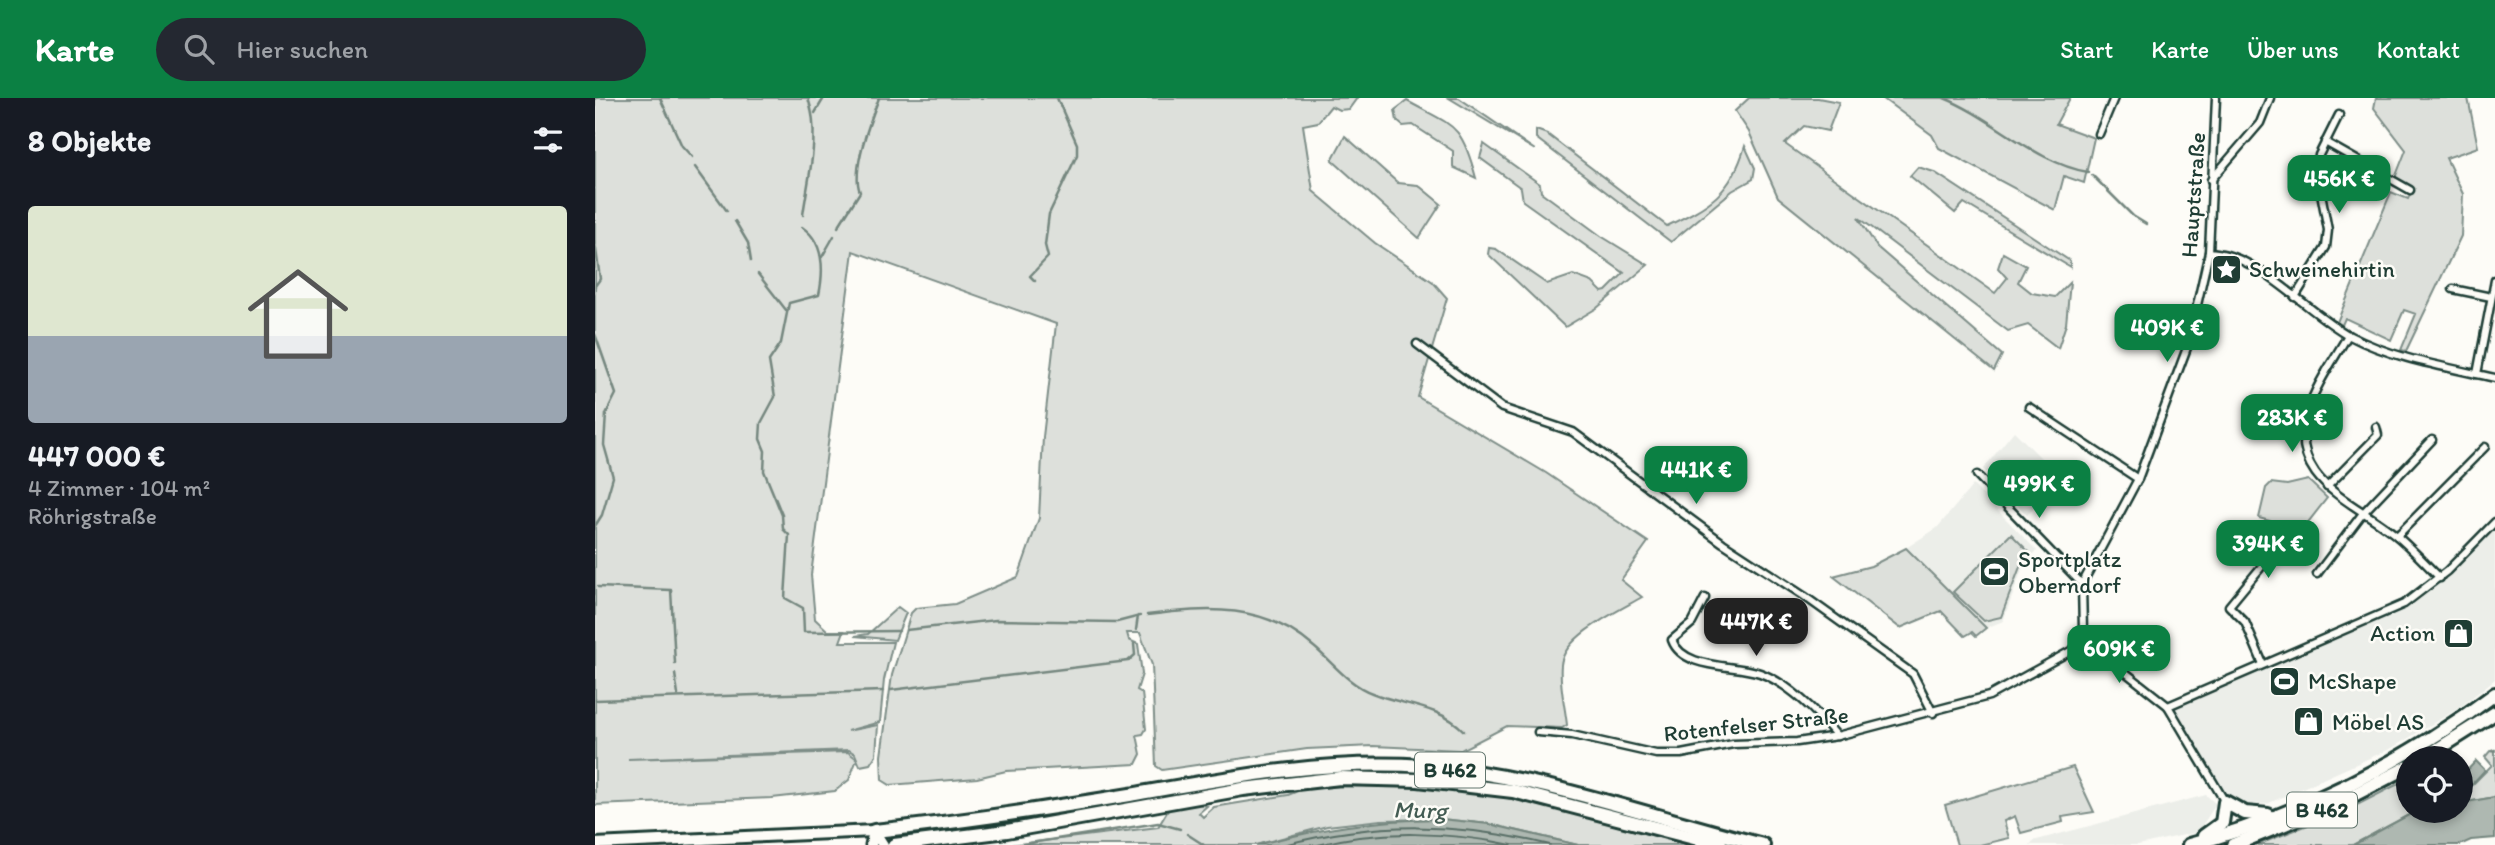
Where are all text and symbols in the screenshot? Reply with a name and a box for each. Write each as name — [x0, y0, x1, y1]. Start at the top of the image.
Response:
search box — [156, 18, 646, 81]
text: Karte — [35, 30, 114, 69]
icon: search — [180, 30, 218, 68]
text: Hier suchen — [236, 33, 368, 65]
text: Start — [2060, 35, 2113, 64]
text: Karte — [2151, 35, 2209, 64]
text: Über uns — [2247, 35, 2339, 64]
text: Kontakt — [2377, 35, 2460, 64]
icon: filters — [529, 121, 567, 159]
text: 8 Objekte — [28, 122, 151, 159]
street label: Hauptstraße — [2175, 131, 2211, 259]
pin: 456K € — [2282, 156, 2396, 215]
text: 456K € — [2303, 164, 2375, 192]
icon: home — [235, 251, 361, 377]
place icon: Schweinehirtin — [2209, 252, 2243, 286]
place label: Schweinehirtin — [2249, 255, 2395, 283]
pin: 409K € — [2110, 304, 2224, 364]
text: 409K € — [2130, 313, 2204, 341]
pin: 283K € — [2235, 394, 2349, 454]
text: 283K € — [2257, 403, 2327, 431]
text: 447 000 € — [28, 437, 165, 474]
pin: 441K € — [1639, 446, 1753, 506]
text: 441K € — [1660, 455, 1732, 483]
pin: 499K € — [1982, 460, 2096, 520]
text: 499K € — [2004, 469, 2074, 497]
text: 4 Zimmer · 104 m² — [28, 474, 210, 502]
text: Röhrigstraße — [28, 502, 157, 530]
pin: 394K € — [2211, 520, 2325, 580]
text: 394K € — [2232, 529, 2304, 557]
place label: Sportplatz Oberndorf — [2018, 545, 2122, 599]
sports icon: Sportplatz Oberndorf — [1978, 555, 2012, 589]
pin: 447K € — [1699, 598, 1813, 658]
text: 447K € — [1720, 607, 1792, 635]
shop icon: Action — [2441, 616, 2475, 650]
place label: Action — [2370, 619, 2435, 647]
pin: 609K € — [2062, 626, 2176, 685]
text: 609K € — [2083, 634, 2155, 662]
sports icon: McShape — [2268, 664, 2302, 698]
place label: McShape — [2308, 667, 2397, 695]
street label: Rotenfelser Straße — [1662, 700, 1850, 748]
shop icon: Möbel AS — [2292, 705, 2326, 739]
place label: Möbel AS — [2332, 708, 2424, 736]
map controls — [2396, 746, 2473, 823]
button: locate — [2396, 746, 2473, 823]
road number: B 462 — [1415, 752, 1485, 788]
road number: B 462 — [2287, 792, 2357, 828]
water label: Murg — [1393, 795, 1450, 825]

